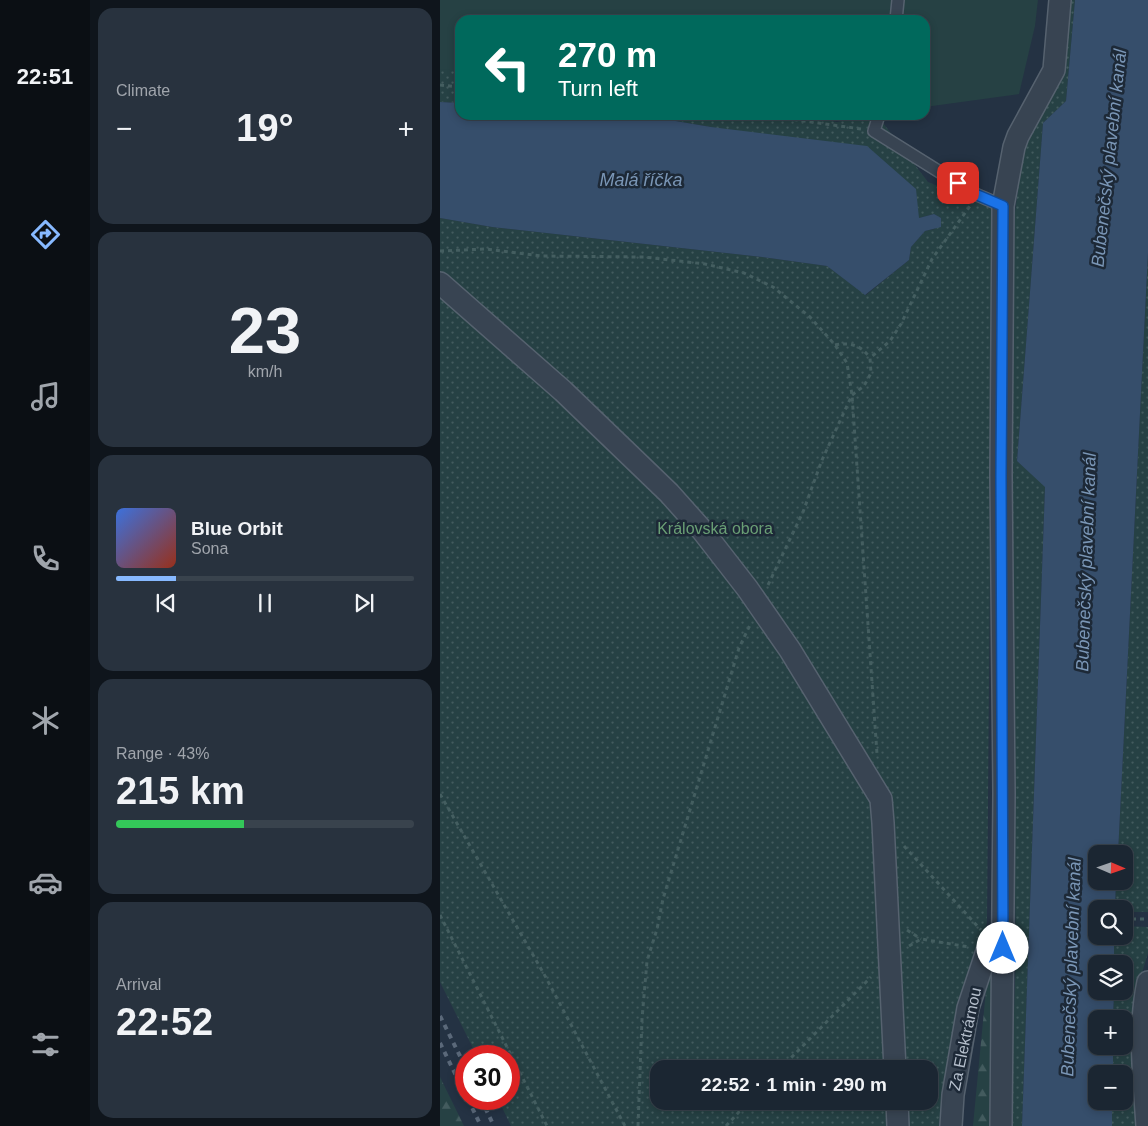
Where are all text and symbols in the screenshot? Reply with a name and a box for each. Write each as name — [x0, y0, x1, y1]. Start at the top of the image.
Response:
icon: left — [475, 35, 540, 100]
text: 270 m — [558, 35, 657, 74]
water label: Bubenečský plavební kanál — [1088, 47, 1131, 268]
text: 22:51 — [17, 64, 73, 89]
text: Turn left — [558, 76, 638, 101]
text: Climate — [116, 82, 170, 99]
text: 19° — [236, 107, 294, 149]
text: − — [116, 113, 132, 144]
text: + — [398, 113, 414, 144]
pin — [937, 162, 979, 204]
icon: arrive — [944, 169, 972, 197]
water label: Malá říčka — [599, 170, 683, 190]
icon: directions — [28, 217, 63, 252]
text: 23 — [229, 294, 301, 367]
text: km/h — [248, 363, 282, 380]
icon: music — [28, 379, 63, 414]
water label: Bubenečský plavební kanál — [1072, 451, 1100, 672]
text: Blue Orbit — [191, 518, 283, 539]
park label: Královská obora — [657, 520, 773, 537]
text: Sona — [191, 540, 228, 557]
icon: phone — [28, 541, 63, 576]
icon: previous — [152, 589, 180, 617]
icon: pause — [251, 589, 279, 617]
icon: next — [350, 589, 378, 617]
icon: climate — [28, 703, 63, 738]
text: Range · 43% — [116, 745, 209, 762]
text: 215 km — [116, 770, 245, 812]
north arrow — [1088, 845, 1132, 890]
map controls — [1088, 845, 1133, 1110]
water label: Bubenečský plavební kanál — [1057, 856, 1085, 1077]
icon: car — [28, 865, 63, 900]
button: search — [1088, 900, 1133, 945]
position arrow — [976, 921, 1028, 973]
button: layers — [1088, 955, 1133, 1000]
text: Arrival — [116, 976, 161, 993]
street label: Za Elektrárnou — [946, 986, 984, 1092]
text: 22:52 — [116, 1001, 213, 1043]
button: + — [1088, 1010, 1133, 1055]
icon: filters — [28, 1027, 63, 1062]
speed limit sign: 30 — [455, 1045, 520, 1110]
button: − — [1088, 1065, 1133, 1110]
text: 22:52 · 1 min · 290 m — [701, 1074, 887, 1095]

